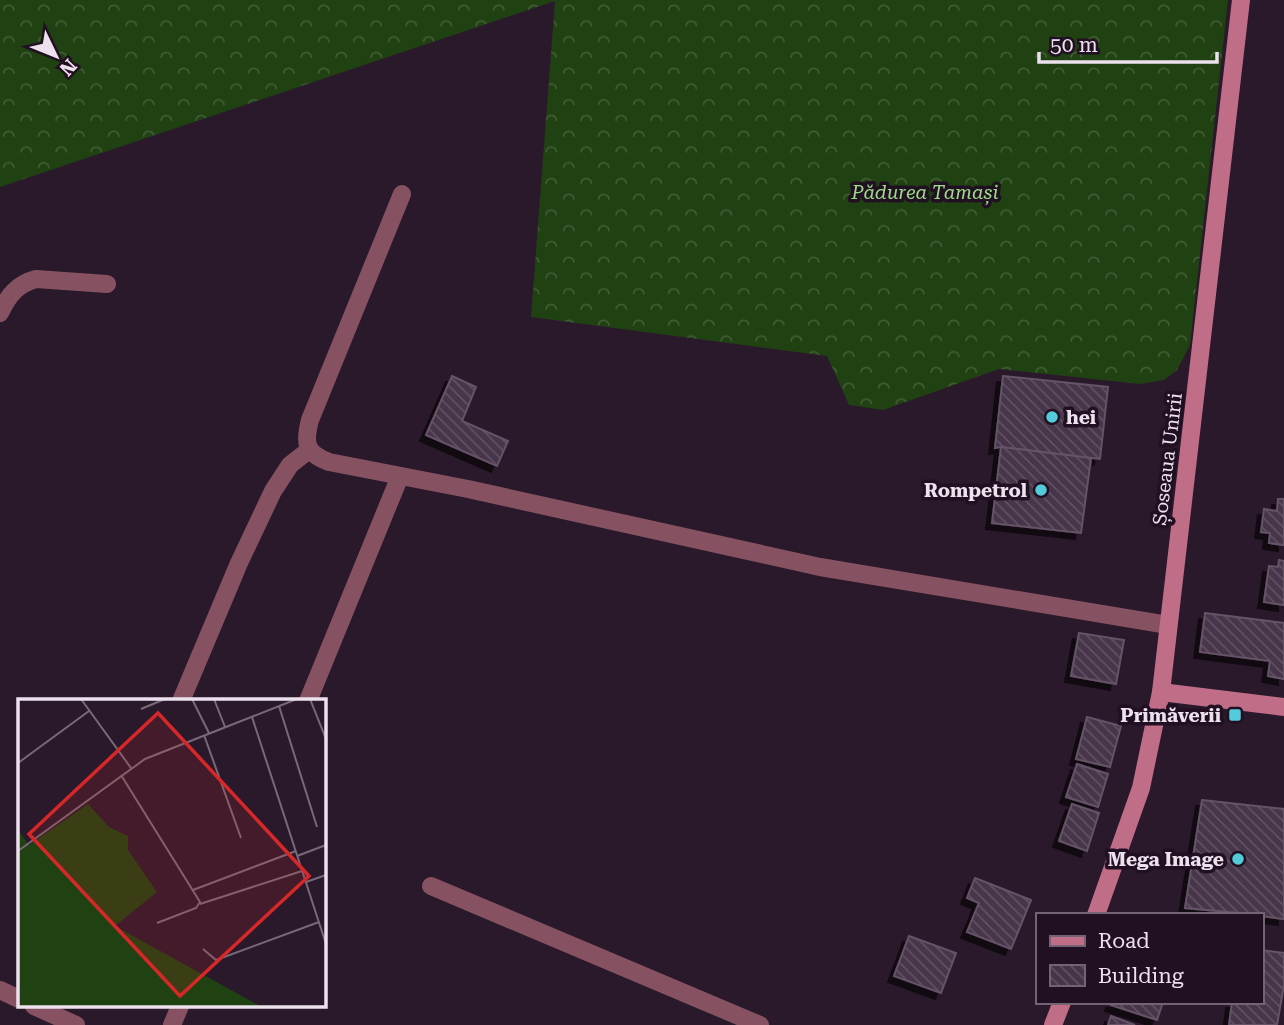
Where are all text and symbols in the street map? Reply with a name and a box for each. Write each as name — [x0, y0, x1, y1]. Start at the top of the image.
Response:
north arrow — [21, 21, 91, 91]
scale bar — [1039, 21, 1218, 65]
text: 50 m — [1050, 33, 1098, 57]
text: N — [54, 54, 81, 81]
park label: Pădurea Tamași — [851, 181, 998, 206]
street label: Șoseaua Unirii — [1148, 391, 1189, 527]
place label: hei — [1066, 406, 1096, 429]
marker: hei — [1044, 409, 1060, 425]
place label: Rompetrol — [924, 479, 1027, 502]
marker: Rompetrol — [1033, 482, 1049, 498]
inset map — [18, 699, 326, 1007]
place label: Primăverii — [1120, 704, 1221, 727]
marker: Primăverii — [1227, 707, 1243, 723]
place label: Mega Image — [1108, 848, 1224, 871]
marker: Mega Image — [1230, 851, 1246, 867]
legend — [1036, 913, 1263, 1004]
text: Road — [1098, 929, 1150, 953]
text: Building — [1098, 964, 1184, 988]

